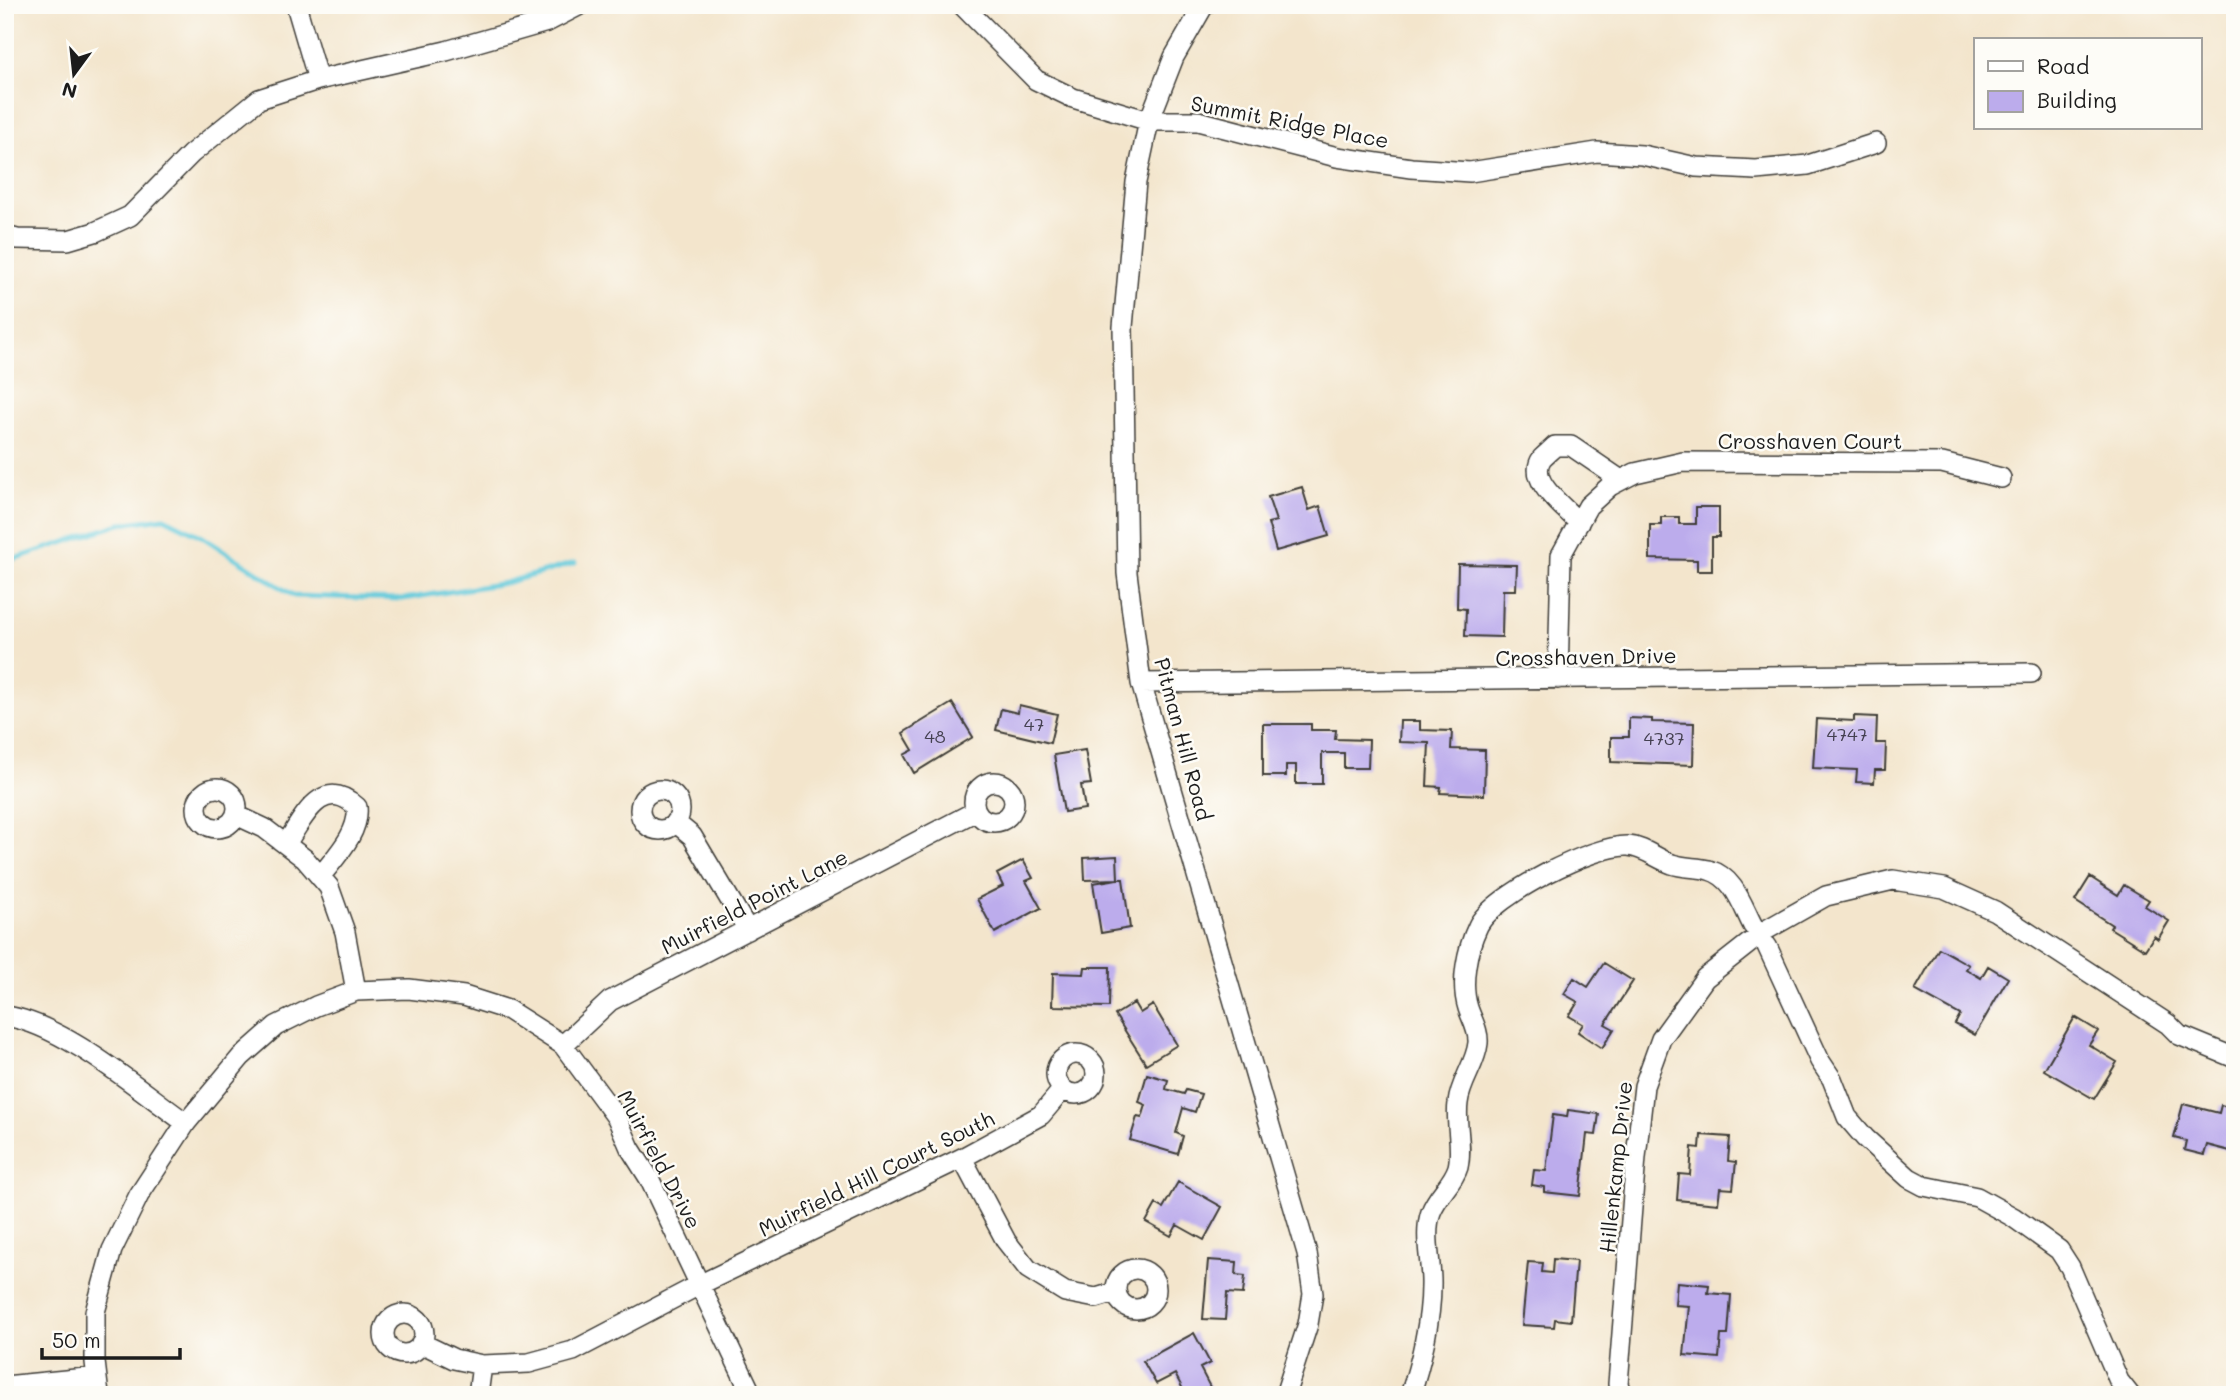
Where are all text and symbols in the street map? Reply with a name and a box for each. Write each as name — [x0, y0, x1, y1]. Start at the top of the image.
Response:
north arrow — [38, 38, 108, 108]
legend — [1974, 38, 2202, 130]
text: Road — [2037, 52, 2089, 79]
text: N — [59, 77, 80, 105]
text: Building — [2037, 86, 2117, 113]
street label: Summit Ridge Place — [1189, 89, 1391, 153]
street label: Crosshaven Court — [1718, 427, 1902, 454]
street label: Crosshaven Drive — [1495, 641, 1677, 671]
street label: Pitman Hill Road — [1149, 655, 1219, 823]
house number: 47 — [1024, 712, 1044, 736]
house number: 4747 — [1826, 722, 1868, 746]
house number: 48 — [924, 724, 946, 748]
house number: 4737 — [1643, 726, 1685, 750]
street label: Muirfield Point Lane — [656, 842, 852, 960]
street label: Hillenkamp Drive — [1593, 1080, 1637, 1254]
street label: Muirfield Drive — [612, 1085, 708, 1233]
street label: Muirfield Hill Court South — [754, 1104, 998, 1242]
scale bar — [42, 1316, 180, 1360]
text: 50 m — [52, 1326, 101, 1353]

